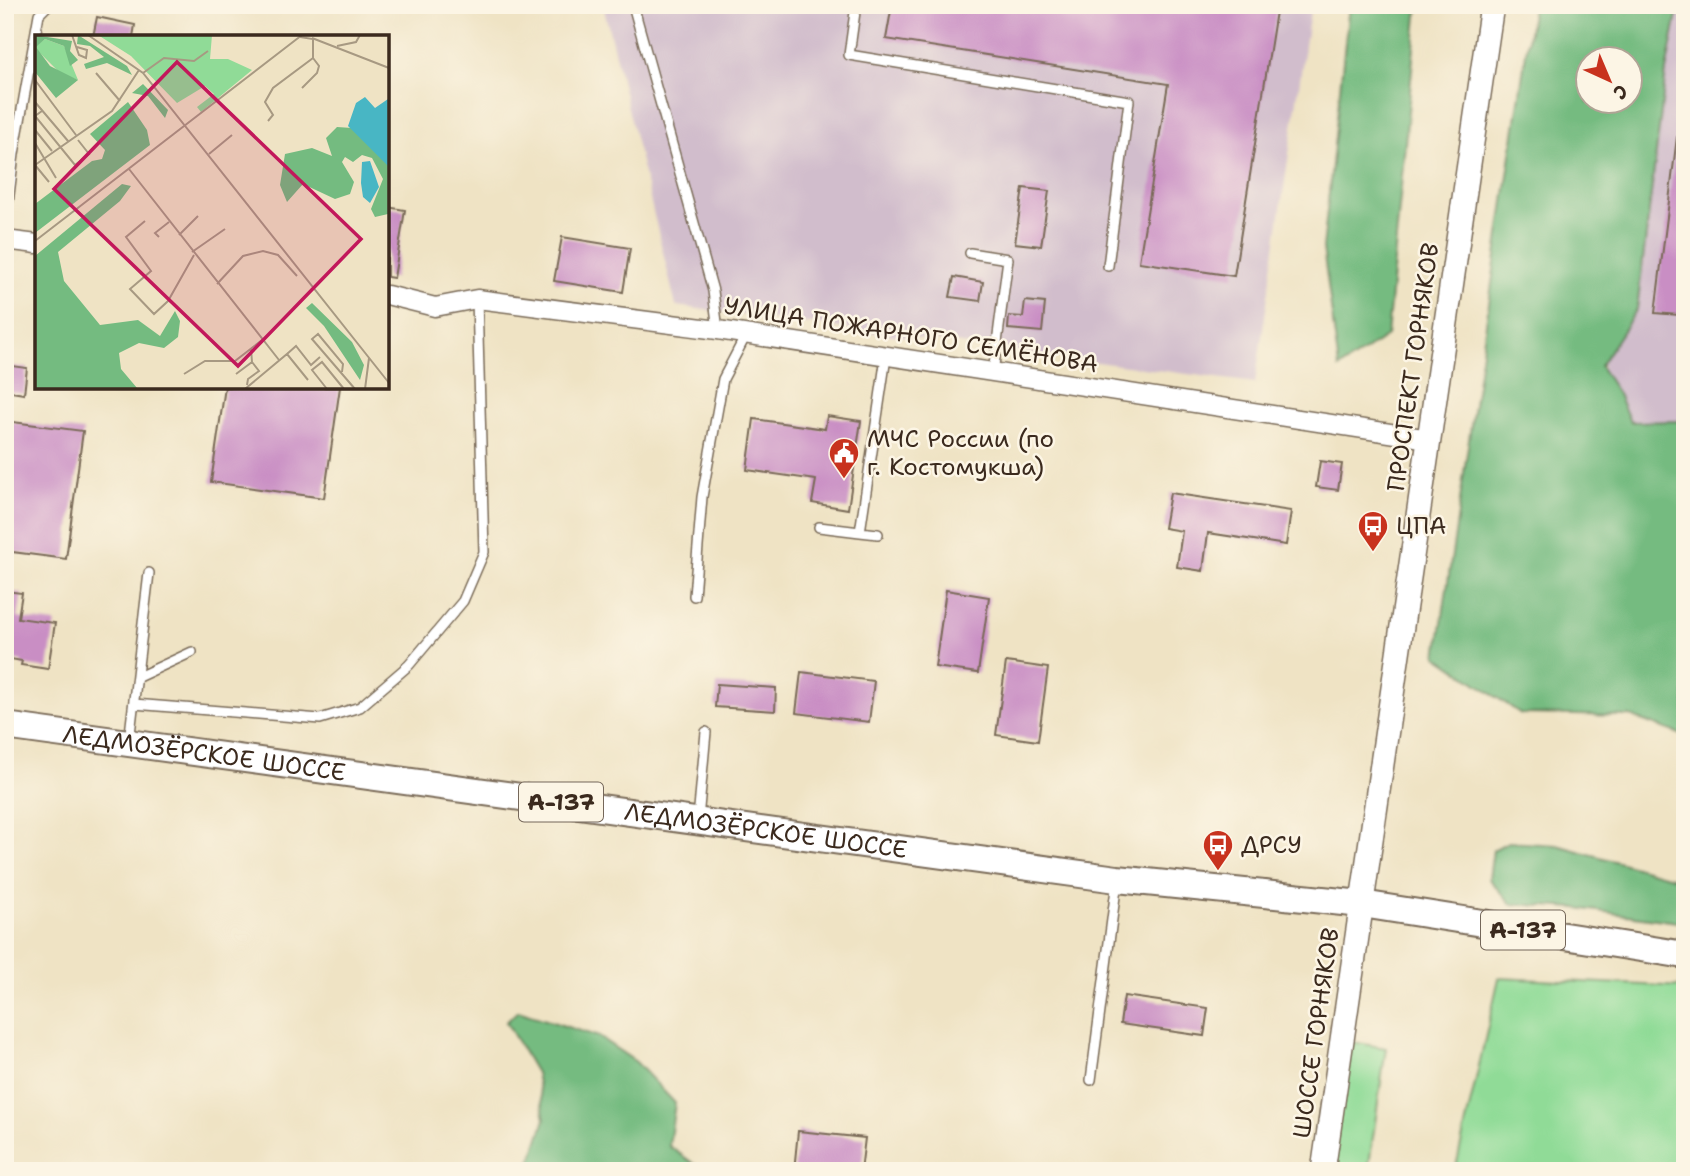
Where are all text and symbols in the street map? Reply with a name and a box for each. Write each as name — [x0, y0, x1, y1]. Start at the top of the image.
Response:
inset map — [35, 35, 388, 388]
north arrow — [1574, 46, 1644, 116]
text: С — [1608, 79, 1633, 105]
street label: ПРОСПЕКТ ГОРНЯКОВ — [1380, 241, 1446, 493]
street label: УЛИЦА ПОЖАРНОГО СЕМЁНОВА — [722, 290, 1100, 380]
place label: МЧС России (по г. Костомукша) — [867, 423, 1054, 483]
public building icon: МЧС России (по г. Костомукша) — [827, 436, 861, 480]
bus stop icon: ЦПА — [1356, 509, 1390, 553]
place label: ЦПА — [1396, 510, 1446, 542]
street label: ЛЕДМОЗЁРСКОЕ ШОССЕ — [61, 718, 348, 789]
road number: А-137 — [519, 782, 603, 822]
street label: ЛЕДМОЗЁРСКОЕ ШОССЕ — [622, 795, 909, 866]
bus stop icon: ДРСУ — [1201, 828, 1235, 872]
place label: ДРСУ — [1241, 829, 1302, 861]
road number: А-137 — [1481, 911, 1565, 950]
street label: ШОССЕ ГОРНЯКОВ — [1285, 926, 1347, 1140]

